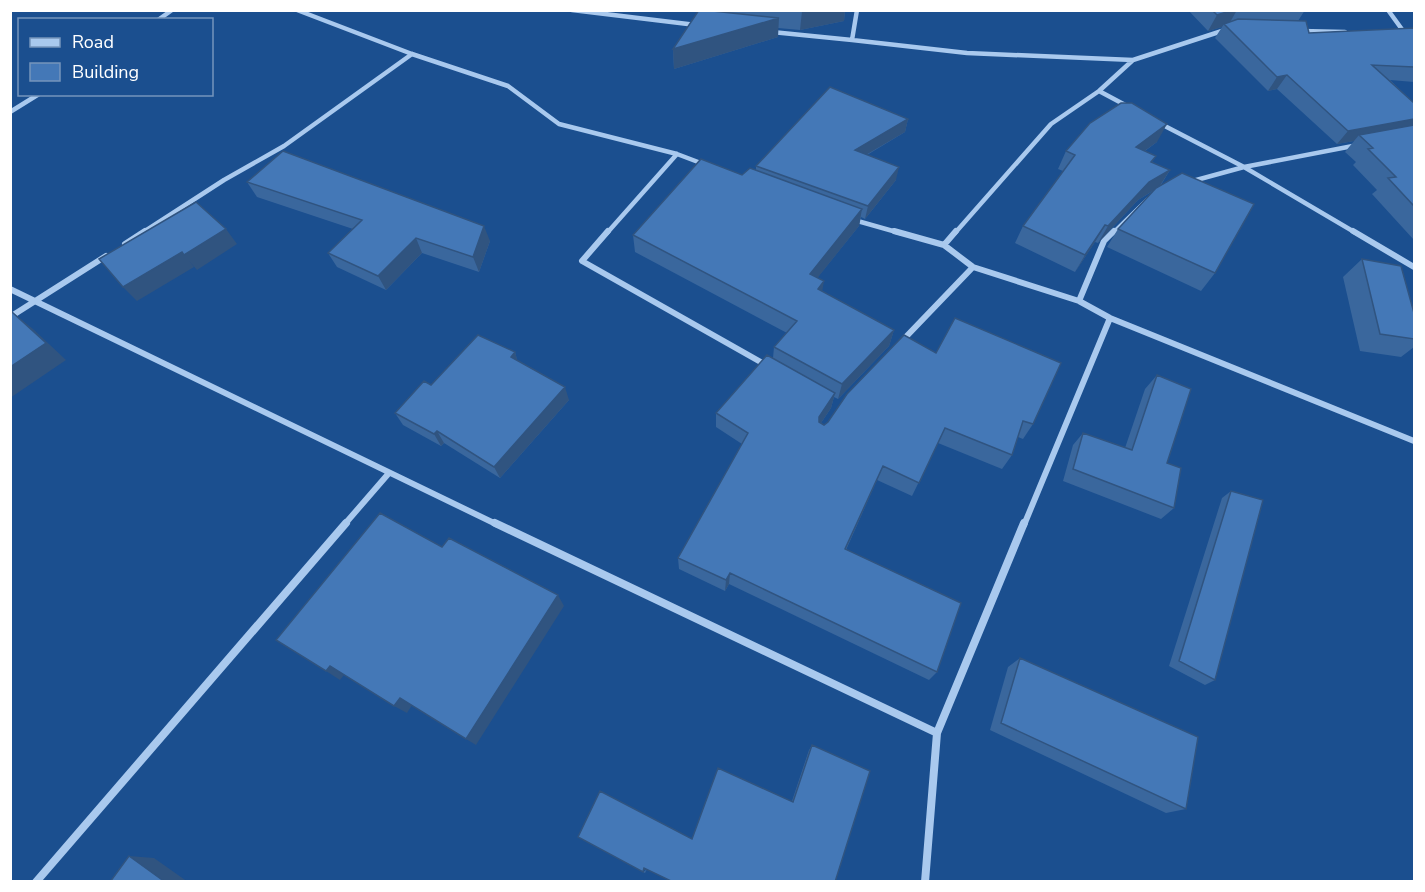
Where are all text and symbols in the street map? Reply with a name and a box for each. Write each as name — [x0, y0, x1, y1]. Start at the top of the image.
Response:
legend — [18, 18, 213, 96]
text: Road — [72, 30, 114, 54]
text: Building — [72, 60, 139, 84]

